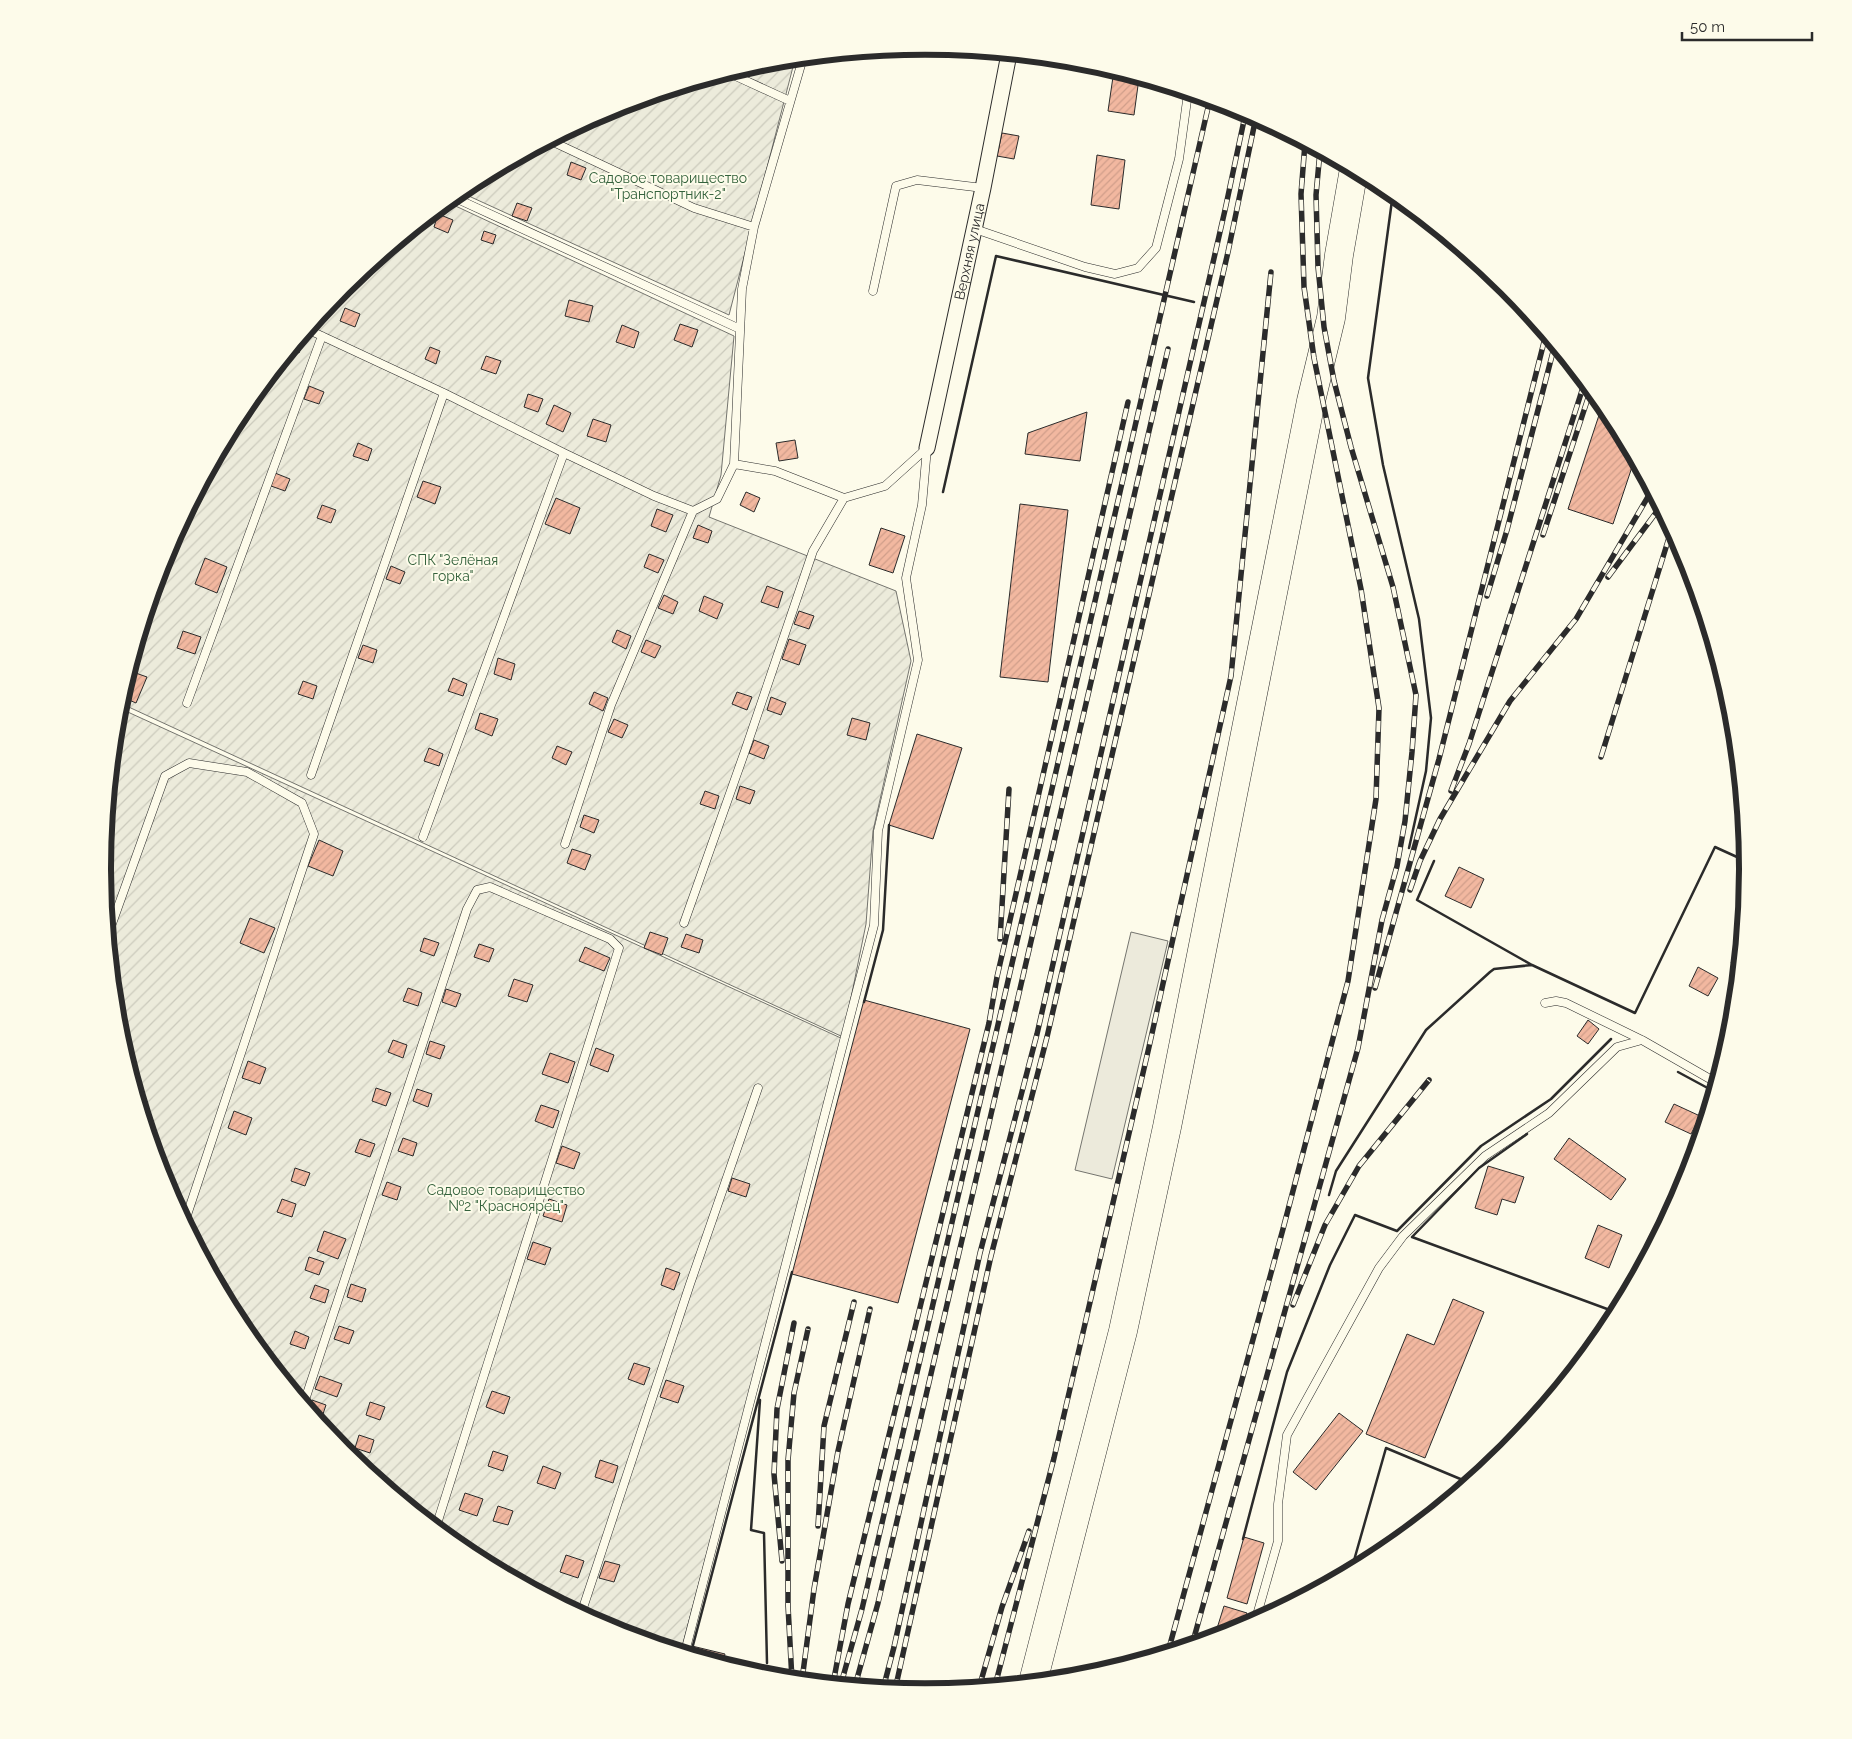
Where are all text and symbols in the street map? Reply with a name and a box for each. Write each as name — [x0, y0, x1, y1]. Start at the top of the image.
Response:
scale bar — [1682, 10, 1812, 42]
text: 50 m — [1690, 18, 1725, 36]
park label: Садовое товарищество "Транспортник-2" — [589, 170, 747, 202]
street label: Верхняя улица — [951, 202, 988, 301]
park label: СПК "Зелёная горка" — [408, 552, 498, 584]
park label: Садовое товарищество №2 "Красноярец" — [427, 1182, 585, 1214]

